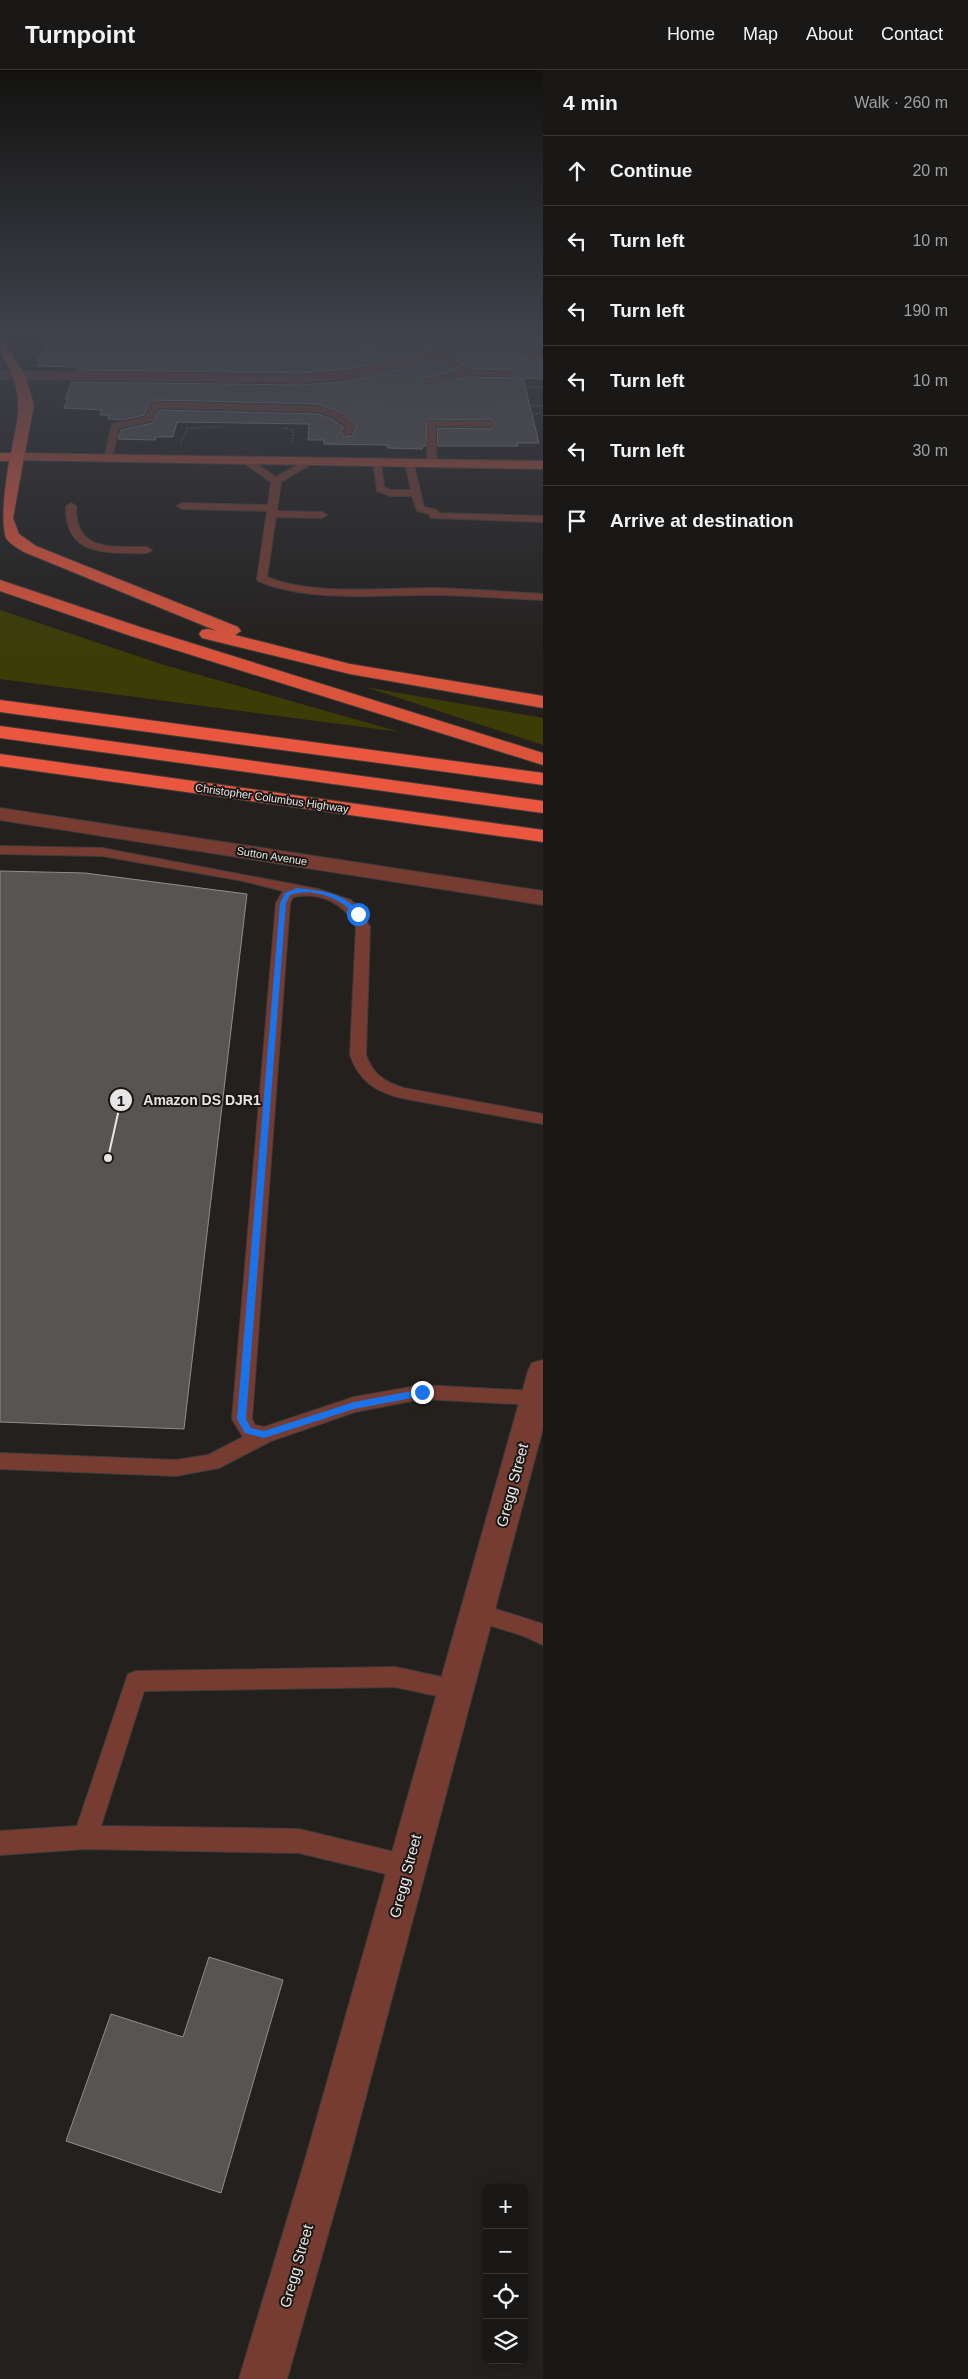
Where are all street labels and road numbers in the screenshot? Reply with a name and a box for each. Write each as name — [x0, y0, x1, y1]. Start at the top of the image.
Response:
street label: Christopher Columbus Highway — [195, 781, 350, 815]
street label: Sutton Avenue — [236, 844, 308, 868]
street label: Gregg Street — [493, 1441, 532, 1529]
street label: Gregg Street — [386, 1832, 425, 1920]
street label: Gregg Street — [276, 2222, 316, 2310]

